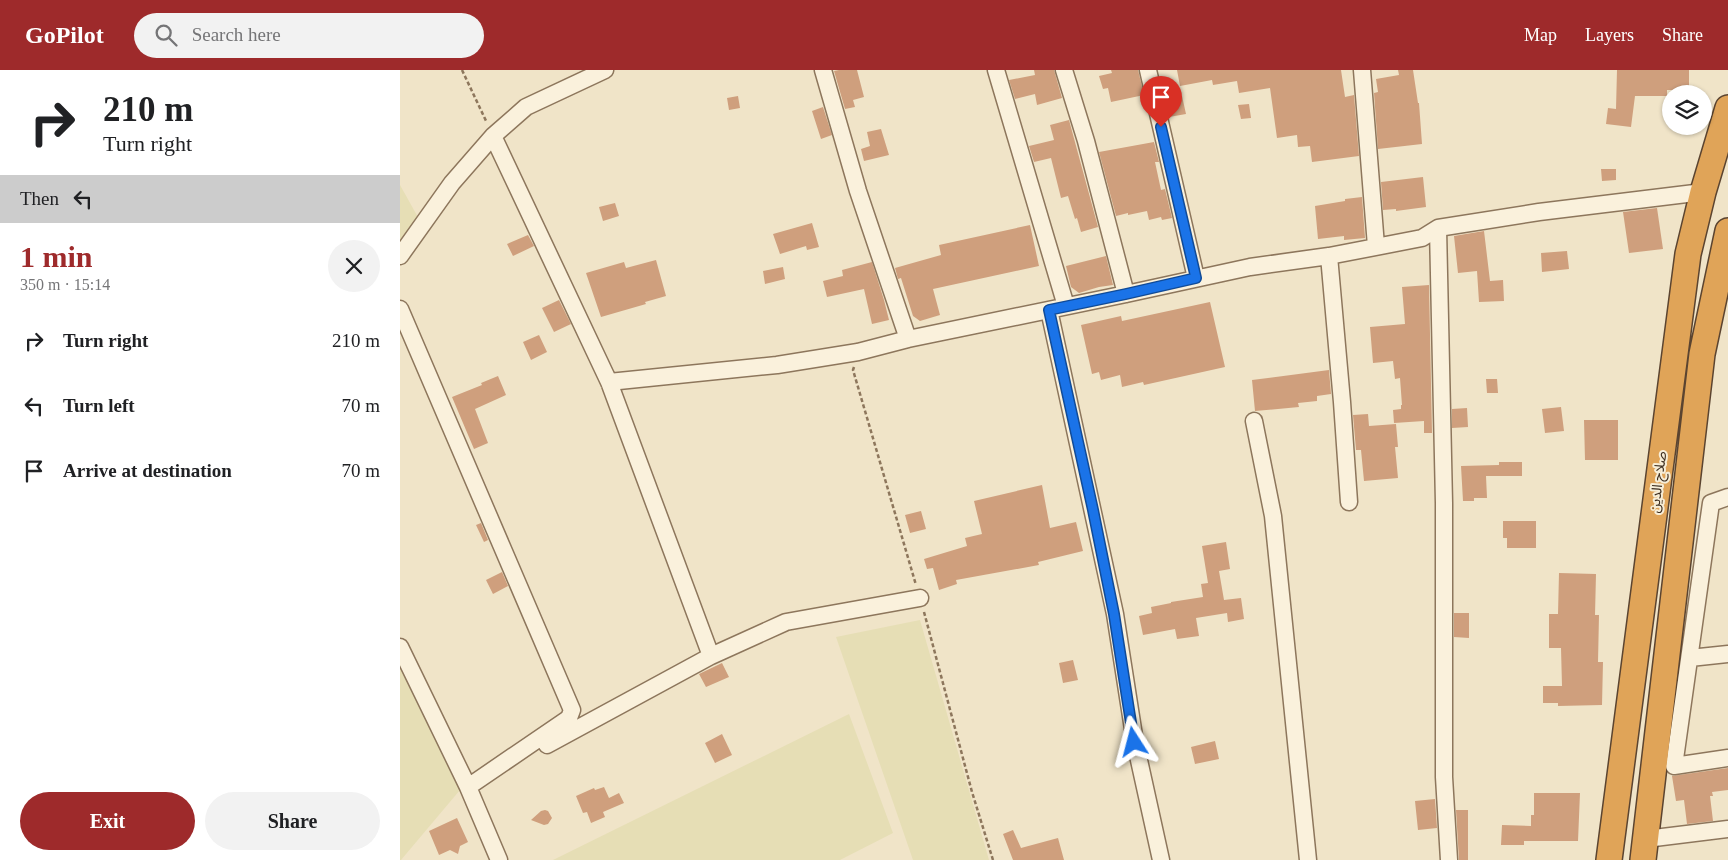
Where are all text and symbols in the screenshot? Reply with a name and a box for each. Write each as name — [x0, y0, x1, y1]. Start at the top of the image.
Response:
search box — [134, 13, 484, 58]
icon: search — [152, 21, 180, 49]
text: GoPilot — [25, 22, 104, 48]
text: Search here — [192, 24, 281, 45]
text: Map — [1524, 25, 1557, 45]
text: Layers — [1585, 25, 1634, 45]
text: Share — [1662, 25, 1703, 45]
pin — [1140, 76, 1182, 127]
icon: arrive — [1147, 83, 1175, 111]
map controls — [1662, 85, 1712, 135]
button: layers — [1662, 85, 1712, 135]
icon: right — [20, 90, 85, 155]
text: 210 m — [103, 90, 193, 129]
text: Turn right — [103, 131, 192, 156]
icon: left — [69, 185, 97, 213]
text: Then — [20, 188, 59, 209]
text: 1 min — [20, 240, 93, 273]
button: close — [328, 240, 380, 292]
text: 350 m · 15:14 — [20, 276, 110, 293]
icon: right — [20, 327, 48, 355]
text: Turn right — [63, 330, 148, 351]
text: 210 m — [332, 330, 380, 351]
icon: left — [20, 392, 48, 420]
text: Turn left — [63, 395, 135, 416]
text: 70 m — [341, 395, 380, 416]
street label: صلاح الدين — [1647, 450, 1672, 514]
icon: arrive — [20, 457, 48, 485]
text: Arrive at destination — [63, 460, 232, 481]
text: 70 m — [341, 460, 380, 481]
position arrow — [1107, 715, 1159, 767]
button: Exit — [20, 792, 195, 850]
button: Share — [205, 792, 380, 850]

